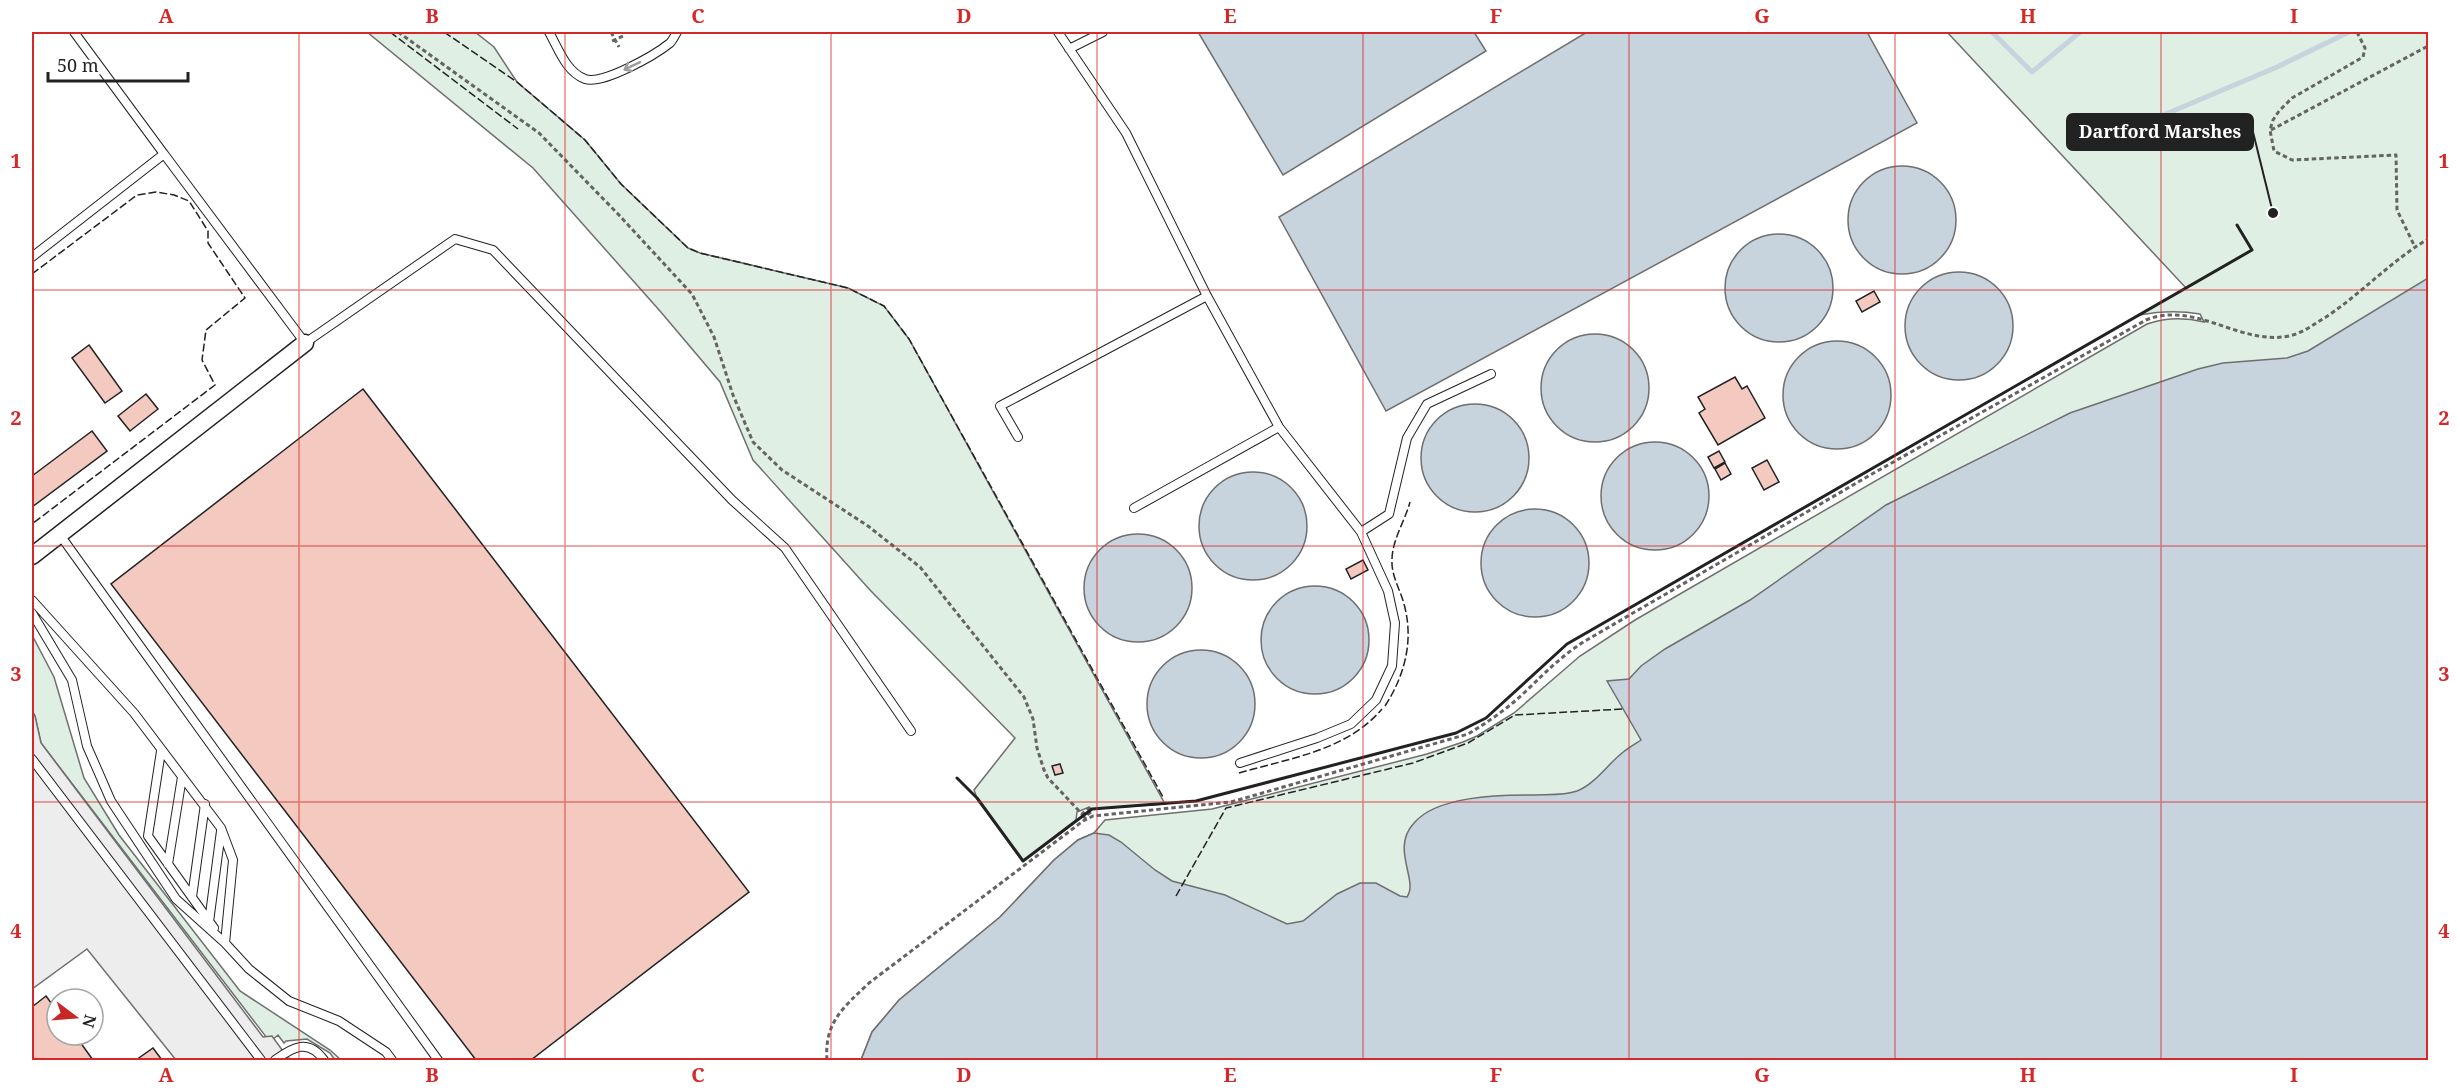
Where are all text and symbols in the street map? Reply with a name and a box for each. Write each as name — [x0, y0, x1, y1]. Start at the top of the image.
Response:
text: A — [158, 2, 174, 29]
text: B — [425, 2, 439, 29]
text: C — [691, 2, 705, 29]
text: D — [956, 2, 972, 29]
text: E — [1223, 2, 1237, 29]
text: F — [1490, 2, 1502, 29]
text: G — [1754, 2, 1770, 29]
text: H — [2020, 2, 2036, 29]
text: I — [2290, 2, 2298, 29]
scale bar — [48, 45, 188, 83]
text: 50 m — [57, 53, 99, 77]
one-way arrow — [623, 60, 641, 72]
callout: Dartford Marshes — [2067, 114, 2253, 150]
text: Dartford Marshes — [2079, 119, 2242, 143]
text: 1 — [10, 147, 22, 174]
text: 1 — [2438, 147, 2450, 174]
text: 2 — [10, 404, 22, 431]
text: 2 — [2438, 404, 2450, 431]
text: 3 — [10, 660, 22, 687]
text: 3 — [2438, 660, 2450, 687]
text: 4 — [10, 917, 22, 944]
text: 4 — [2438, 917, 2450, 944]
north arrow — [45, 987, 105, 1047]
text: N — [77, 1012, 102, 1031]
text: A — [158, 1061, 174, 1088]
text: B — [425, 1061, 439, 1088]
text: C — [691, 1061, 705, 1088]
text: D — [956, 1061, 972, 1088]
text: E — [1223, 1061, 1237, 1088]
text: F — [1490, 1061, 1502, 1088]
text: G — [1754, 1061, 1770, 1088]
text: H — [2020, 1061, 2036, 1088]
text: I — [2290, 1061, 2298, 1088]

